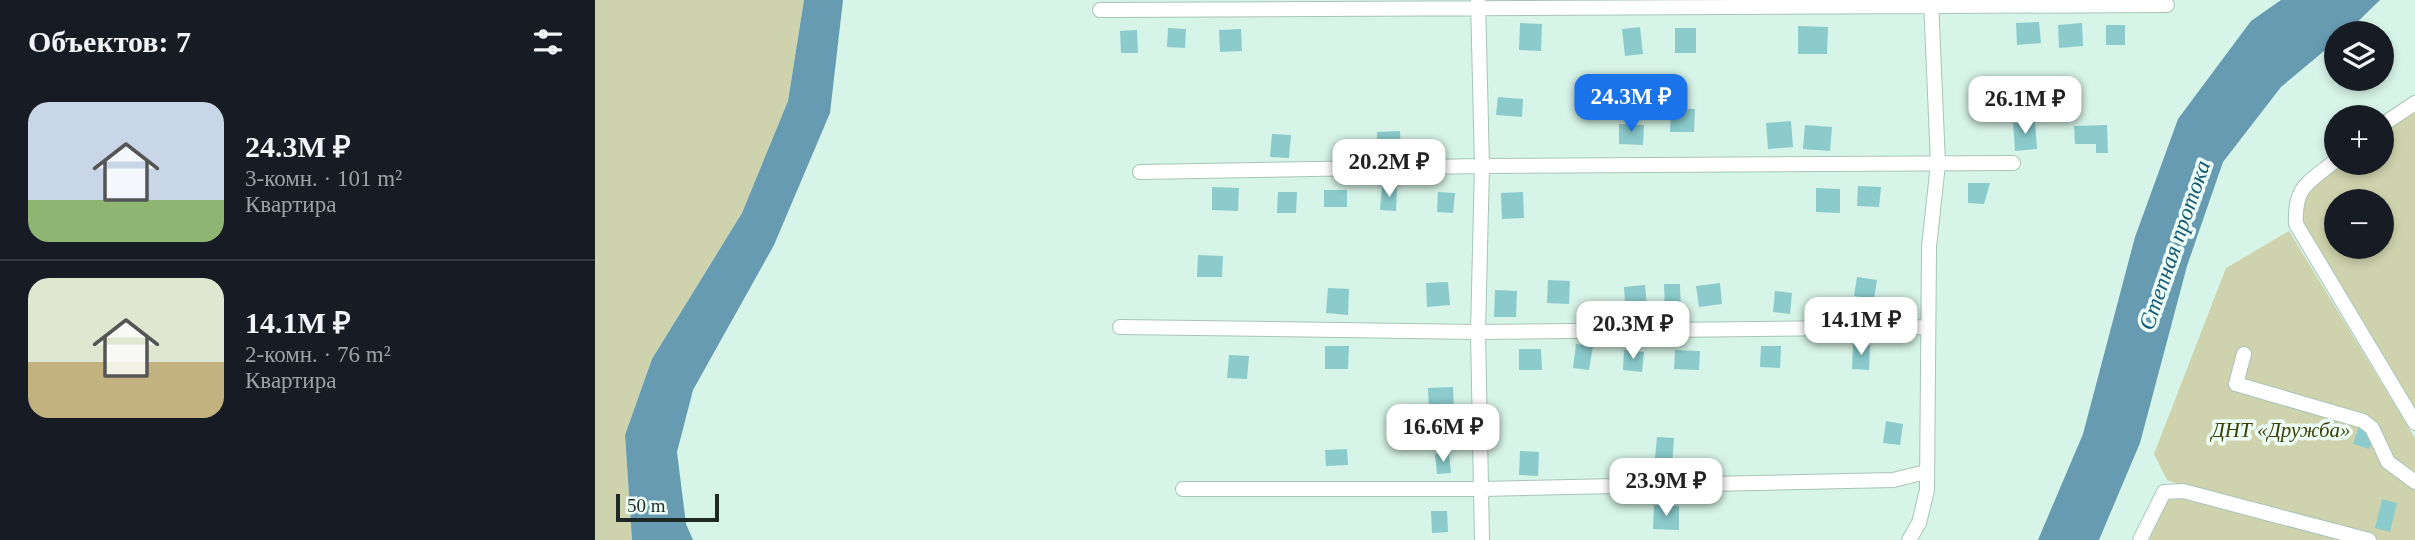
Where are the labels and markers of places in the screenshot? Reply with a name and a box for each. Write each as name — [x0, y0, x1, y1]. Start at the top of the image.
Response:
pin: 24.3M ₽ — [1566, 74, 1696, 134]
pin: 26.1M ₽ — [1960, 76, 2090, 136]
pin: 20.2M ₽ — [1324, 140, 1454, 199]
pin: 14.1M ₽ — [1796, 298, 1926, 357]
pin: 20.3M ₽ — [1568, 302, 1698, 361]
pin: 16.6M ₽ — [1378, 405, 1508, 464]
pin: 23.9M ₽ — [1601, 458, 1731, 518]

